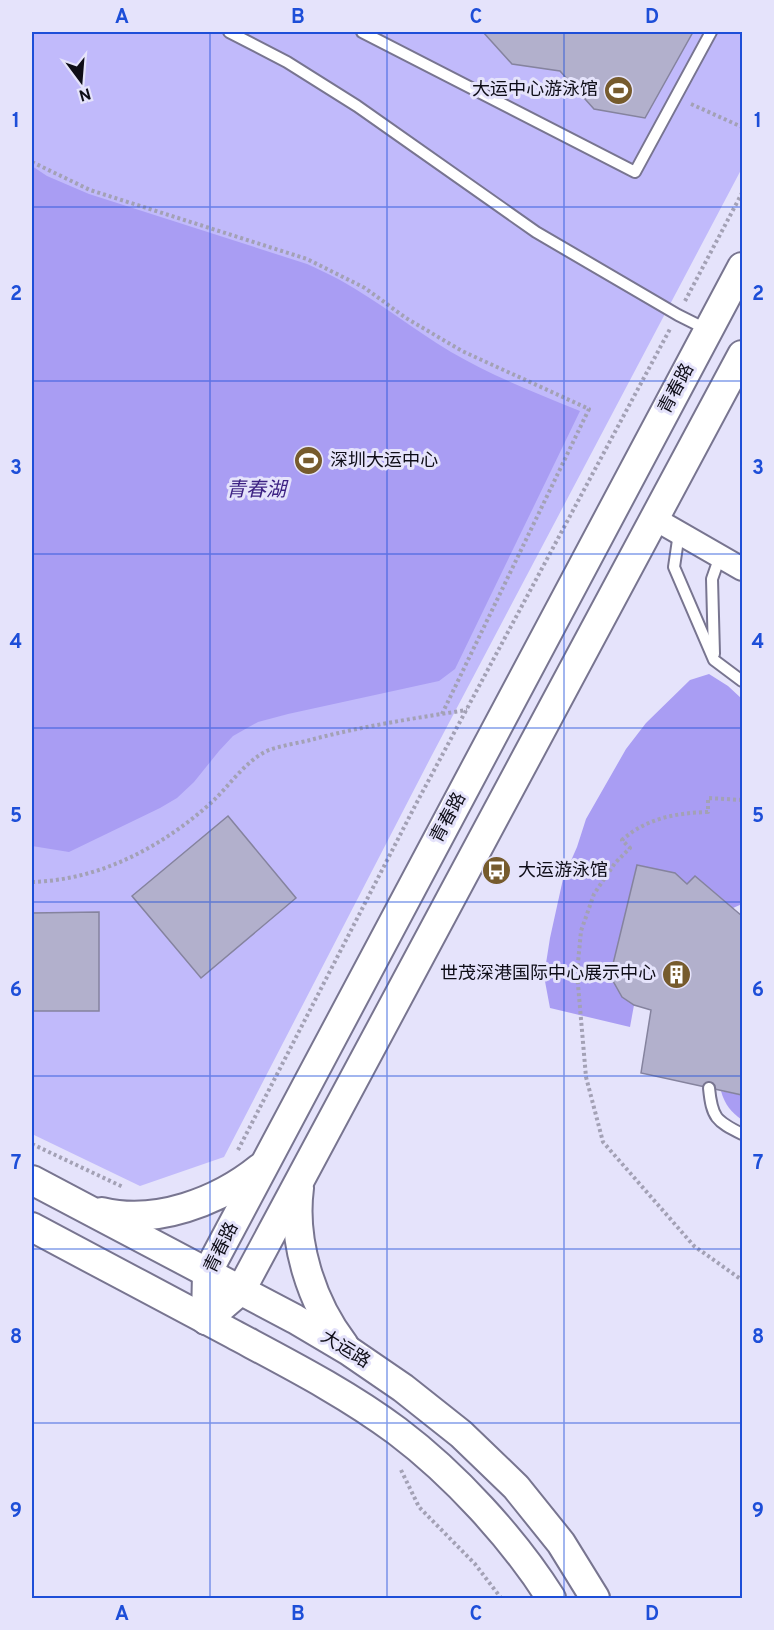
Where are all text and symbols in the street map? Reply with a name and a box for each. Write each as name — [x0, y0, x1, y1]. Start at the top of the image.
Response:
text: A — [115, 5, 129, 31]
text: B — [291, 5, 305, 31]
text: C — [470, 5, 482, 31]
text: D — [645, 5, 659, 31]
north arrow — [51, 51, 111, 111]
sports icon: 大运中心游泳馆 — [603, 74, 635, 106]
place label: 大运中心游泳馆 — [472, 79, 598, 102]
text: N — [76, 82, 93, 105]
text: 1 — [12, 109, 20, 135]
text: 1 — [754, 109, 762, 135]
text: 2 — [10, 282, 22, 308]
text: 2 — [752, 282, 764, 308]
street label: 青春路 — [654, 360, 700, 418]
sports icon: 深圳大运中心 — [293, 445, 325, 477]
place label: 深圳大运中心 — [330, 450, 438, 473]
text: 3 — [10, 456, 22, 482]
text: 3 — [752, 456, 764, 482]
water label: 青春湖 — [226, 478, 289, 504]
text: 4 — [10, 630, 22, 656]
text: 4 — [752, 630, 764, 656]
street label: 青春路 — [426, 789, 472, 847]
text: 5 — [10, 804, 22, 830]
text: 5 — [752, 804, 764, 830]
bus stop icon: 大运游泳馆 — [481, 855, 513, 887]
place label: 大运游泳馆 — [518, 860, 608, 883]
building icon: 世茂深港国际中心展示中心 — [661, 958, 693, 990]
place label: 世茂深港国际中心展示中心 — [440, 963, 656, 986]
text: 6 — [10, 978, 22, 1004]
text: 6 — [752, 978, 764, 1004]
text: 7 — [11, 1151, 21, 1177]
text: 7 — [753, 1151, 763, 1177]
street label: 青春路 — [200, 1219, 244, 1277]
text: 8 — [10, 1325, 22, 1351]
text: 8 — [752, 1325, 764, 1351]
street label: 大运路 — [316, 1326, 374, 1374]
text: 9 — [10, 1499, 22, 1525]
text: 9 — [752, 1499, 764, 1525]
text: A — [115, 1602, 129, 1628]
text: B — [291, 1602, 305, 1628]
text: C — [470, 1602, 482, 1628]
text: D — [645, 1602, 659, 1628]

